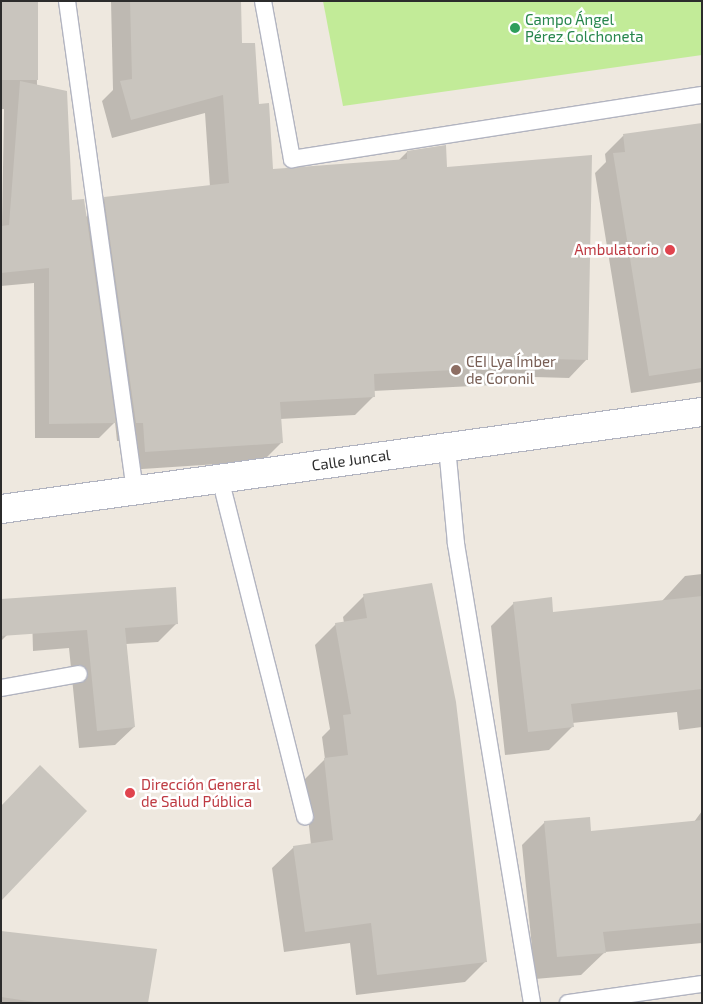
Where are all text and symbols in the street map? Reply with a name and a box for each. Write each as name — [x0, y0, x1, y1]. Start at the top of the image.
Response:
place label: Campo Ángel Pérez Colchoneta — [525, 10, 643, 45]
marker: Campo Ángel Pérez Colchoneta — [509, 22, 521, 34]
place label: Ambulatorio — [574, 241, 659, 259]
marker: Ambulatorio — [663, 243, 677, 257]
place label: CEI Lya Ímber de Coronil — [466, 352, 556, 387]
marker: CEI Lya Ímber de Coronil — [450, 364, 462, 376]
street label: Calle Juncal — [310, 446, 392, 474]
place label: Dirección General de Salud Pública — [141, 775, 260, 810]
marker: Dirección General de Salud Pública — [123, 786, 137, 800]

